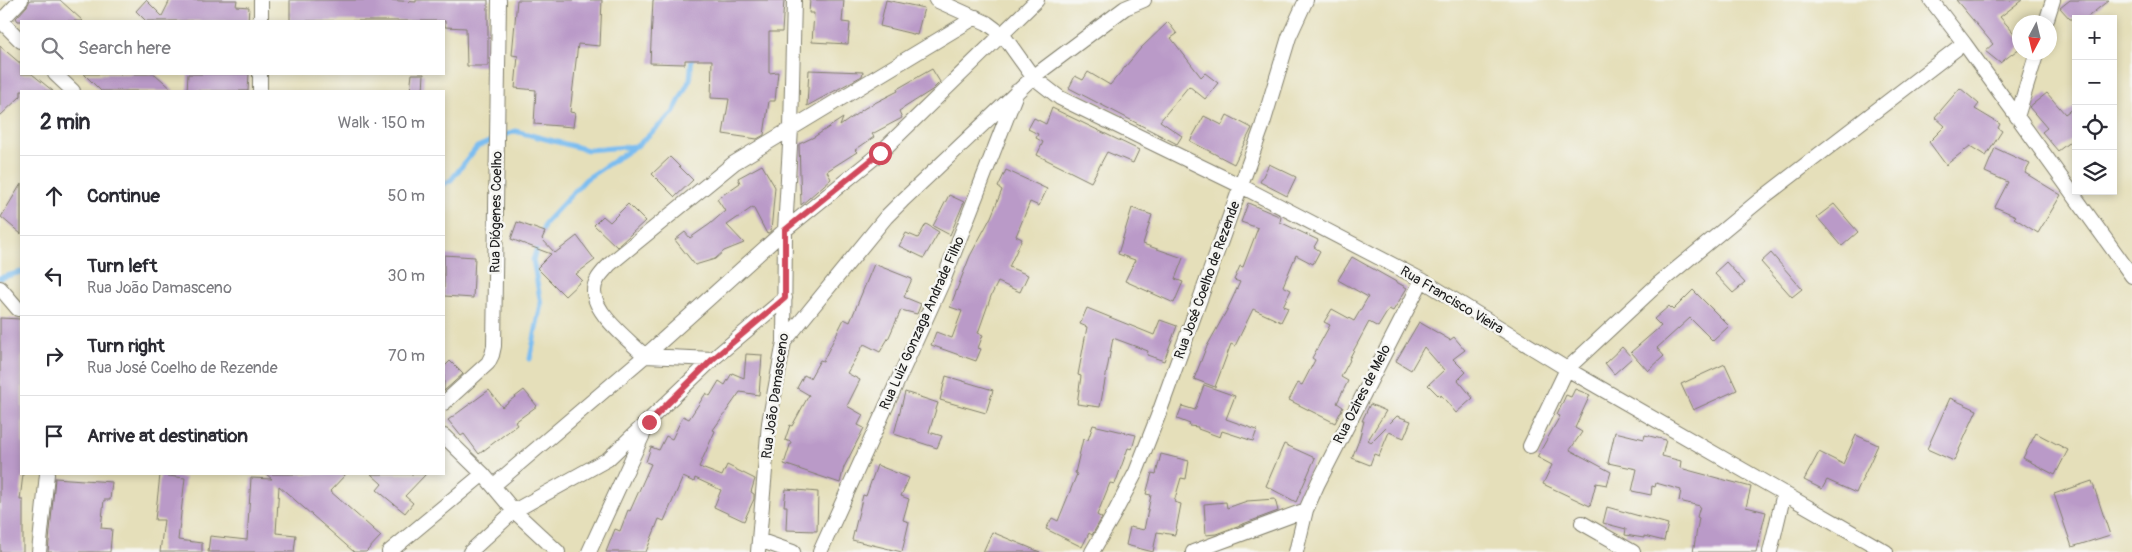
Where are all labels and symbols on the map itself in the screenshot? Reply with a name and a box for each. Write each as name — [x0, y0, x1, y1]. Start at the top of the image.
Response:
north arrow — [2012, 15, 2057, 60]
route start — [869, 142, 892, 165]
street label: Rua Diógenes Coelho — [486, 150, 506, 273]
street label: Rua José Coelho de Rezende — [1170, 199, 1244, 361]
street label: Rua Luiz Gonzaga Andrade Filho — [876, 233, 968, 412]
street label: Rua Francisco Vieira — [1397, 262, 1507, 338]
street label: Rua João Damasceno — [758, 332, 792, 460]
street label: Rua Ozires de Melo — [1330, 341, 1395, 446]
route end — [638, 411, 661, 434]

